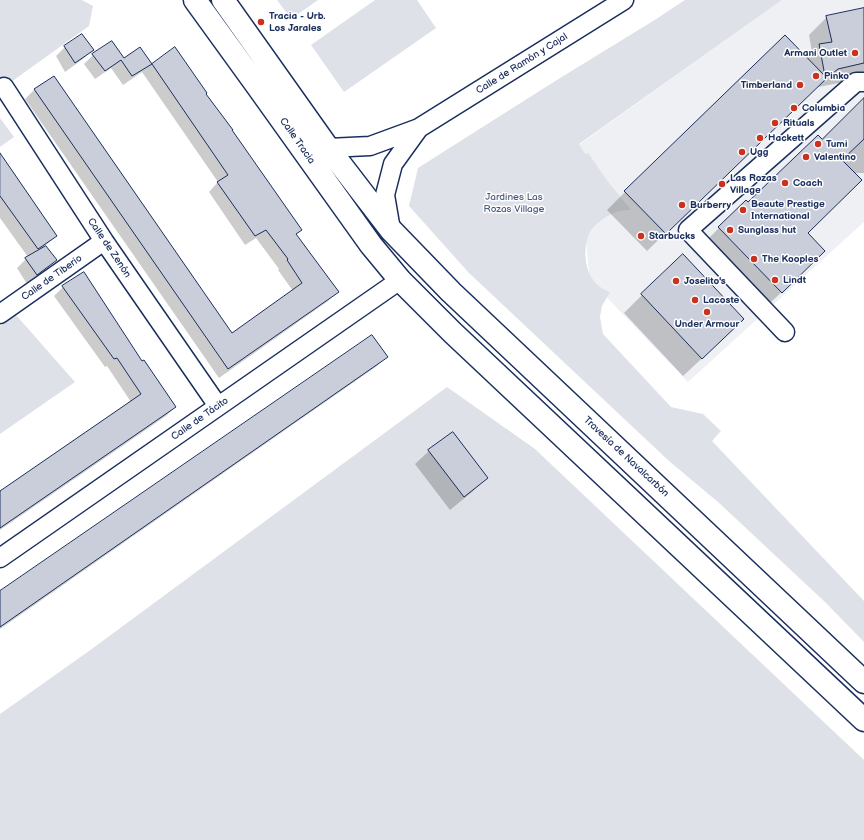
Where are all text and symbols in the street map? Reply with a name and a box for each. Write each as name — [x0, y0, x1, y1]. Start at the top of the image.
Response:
place label: Tracia - Urb. Los Jarales — [269, 10, 326, 34]
marker: Tracia - Urb. Los Jarales — [256, 17, 266, 27]
street label: Calle de Ramón y Cajal — [474, 31, 570, 97]
place label: Armani Outlet — [784, 47, 847, 59]
marker: Armani Outlet — [850, 48, 860, 58]
place label: Pinko — [824, 70, 849, 82]
marker: Pinko — [811, 71, 821, 81]
place label: Timberland — [741, 79, 792, 91]
marker: Timberland — [795, 80, 805, 90]
place label: Columbia — [802, 102, 845, 114]
marker: Columbia — [789, 103, 799, 113]
street label: Calle Tracia — [277, 116, 317, 166]
place label: Rituals — [783, 117, 814, 129]
marker: Rituals — [770, 118, 780, 128]
place label: Hackett — [768, 132, 804, 144]
marker: Hackett — [755, 133, 765, 143]
place label: Tumi — [826, 138, 847, 150]
marker: Tumi — [813, 139, 823, 149]
place label: Ugg — [750, 146, 768, 158]
marker: Ugg — [737, 147, 747, 157]
place label: Valentino — [814, 151, 856, 163]
marker: Valentino — [801, 152, 811, 162]
place label: Las Rozas Village — [730, 172, 777, 196]
place label: Coach — [793, 177, 822, 189]
marker: Coach — [780, 178, 790, 188]
marker: Las Rozas Village — [717, 179, 727, 189]
park label: Jardines Las Rozas Village — [484, 191, 544, 214]
place label: Beaute Prestige International — [751, 198, 825, 222]
place label: Burberry — [690, 199, 731, 211]
marker: Burberry — [677, 200, 687, 210]
marker: Beaute Prestige International — [738, 205, 748, 215]
street label: Calle de Zenón — [85, 216, 133, 280]
place label: Sunglass hut — [738, 224, 796, 236]
marker: Sunglass hut — [725, 225, 735, 235]
place label: Starbucks — [649, 230, 695, 242]
marker: Starbucks — [636, 231, 646, 241]
street label: Calle de Tiberio — [19, 253, 85, 303]
place label: The Kooples — [762, 253, 818, 265]
marker: The Kooples — [749, 254, 759, 264]
place label: Lindt — [783, 274, 806, 286]
place label: Joselito's — [684, 275, 726, 287]
marker: Lindt — [770, 275, 780, 285]
marker: Joselito's — [671, 276, 681, 286]
place label: Lacoste — [703, 294, 739, 306]
marker: Lacoste — [690, 295, 700, 305]
marker: Under Armour — [702, 307, 712, 317]
place label: Under Armour — [675, 318, 739, 330]
street label: Calle de Tácito — [169, 395, 231, 443]
street label: Travesía de Navalcarbón — [581, 414, 671, 500]

